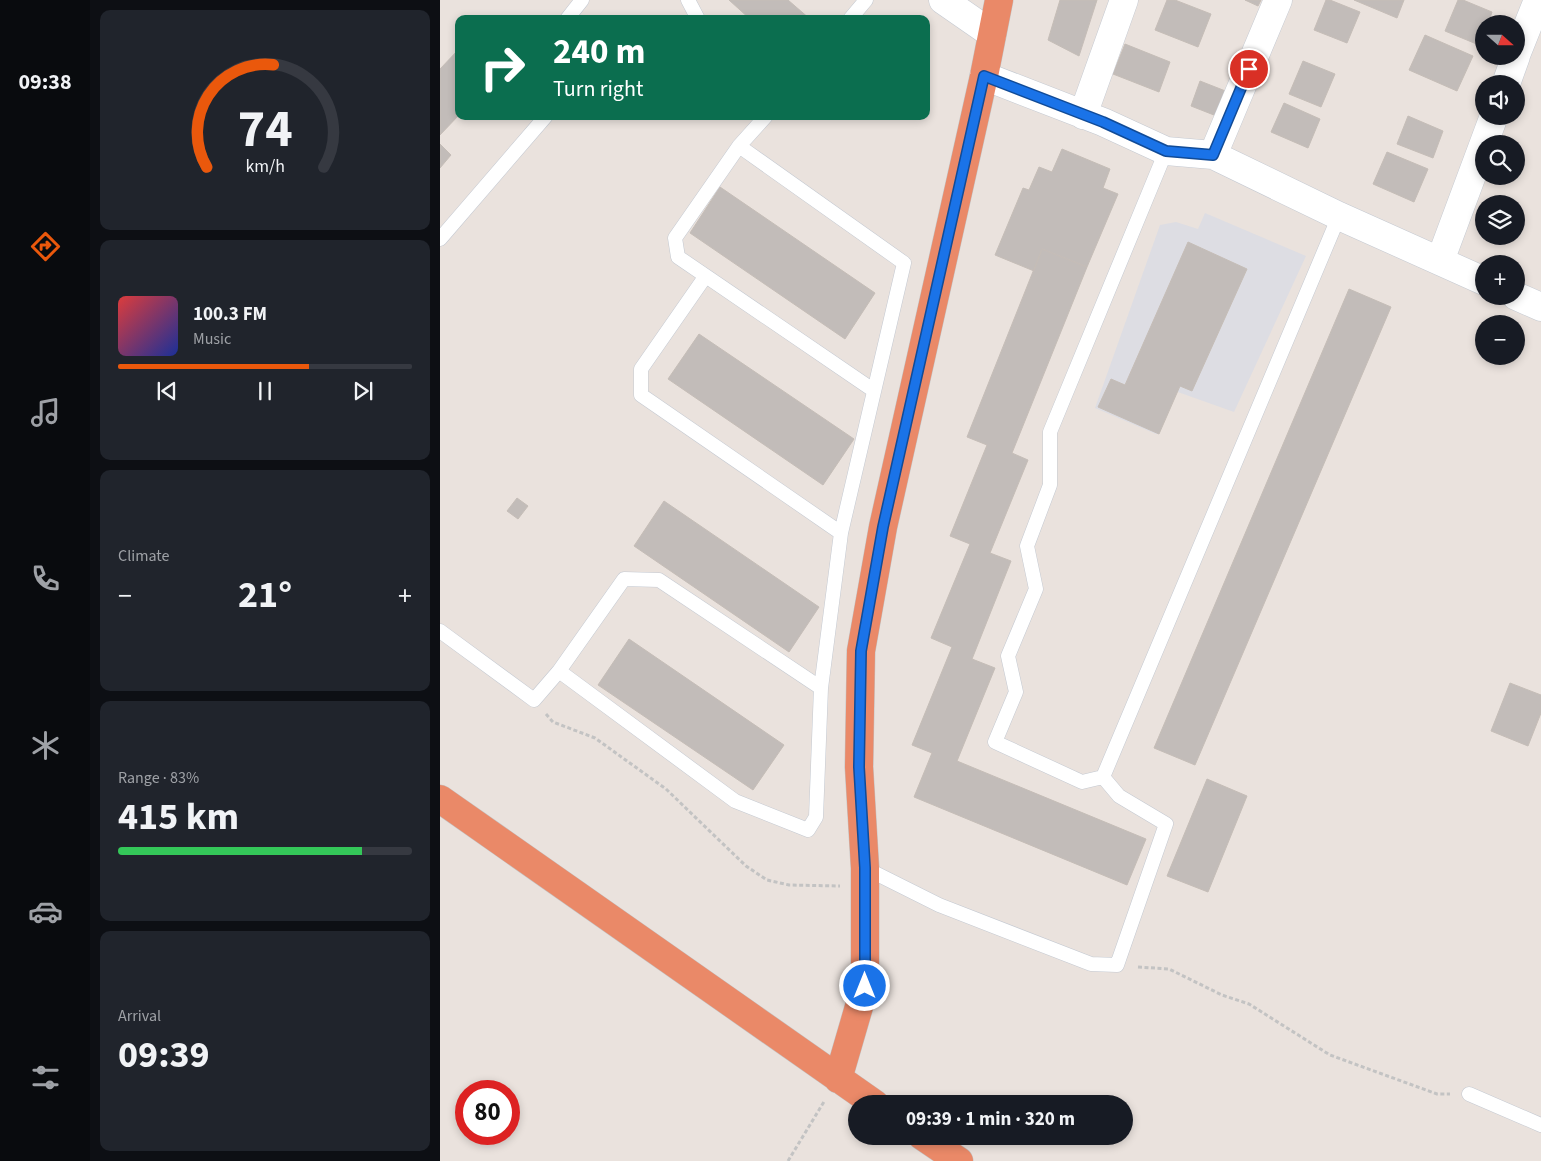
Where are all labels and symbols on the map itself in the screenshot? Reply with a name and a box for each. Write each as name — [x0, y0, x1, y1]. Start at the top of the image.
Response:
north arrow — [1475, 15, 1525, 65]
pin — [1228, 48, 1270, 90]
position arrow — [838, 959, 890, 1011]
speed limit sign: 80 — [455, 1080, 520, 1145]

